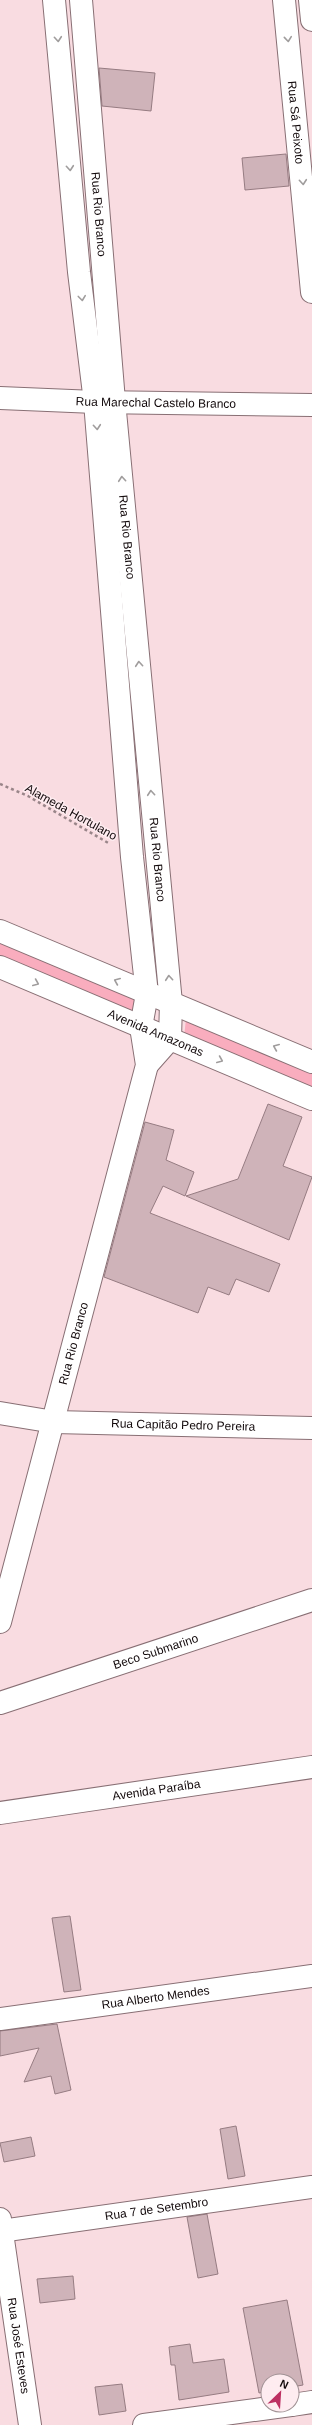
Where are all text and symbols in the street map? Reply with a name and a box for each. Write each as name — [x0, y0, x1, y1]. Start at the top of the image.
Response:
one-way arrow — [53, 36, 62, 42]
one-way arrow — [283, 36, 292, 42]
street label: Rua Sá Peixoto — [285, 80, 307, 165]
one-way arrow — [65, 165, 74, 171]
street label: Rua Rio Branco — [88, 171, 109, 257]
one-way arrow — [298, 179, 307, 185]
one-way arrow — [77, 295, 86, 301]
street label: Rua Marechal Castelo Branco — [75, 394, 236, 411]
one-way arrow — [92, 424, 101, 430]
one-way arrow — [117, 476, 126, 482]
street label: Rua Rio Branco — [116, 494, 138, 580]
one-way arrow — [135, 661, 144, 667]
street label: Alameda Hortulano — [23, 781, 120, 843]
one-way arrow — [147, 790, 156, 796]
street label: Rua Rio Branco — [146, 817, 168, 903]
one-way arrow — [165, 975, 174, 981]
one-way arrow — [32, 978, 39, 986]
one-way arrow — [114, 978, 122, 986]
street label: Avenida Amazonas — [106, 1006, 206, 1059]
one-way arrow — [273, 1044, 281, 1052]
one-way arrow — [216, 1055, 224, 1063]
street label: Rua Rio Branco — [56, 1300, 91, 1386]
street label: Rua Capitão Pedro Pereira — [111, 1416, 256, 1434]
street label: Beco Submarino — [111, 1631, 200, 1672]
street label: Avenida Paraíba — [111, 1777, 202, 1803]
street label: Rua Alberto Mendes — [101, 1983, 210, 2012]
street label: Rua 7 de Setembro — [104, 2195, 209, 2223]
street label: Rua José Esteves — [5, 2297, 32, 2395]
north arrow — [260, 2373, 300, 2413]
text: N — [278, 2377, 290, 2391]

